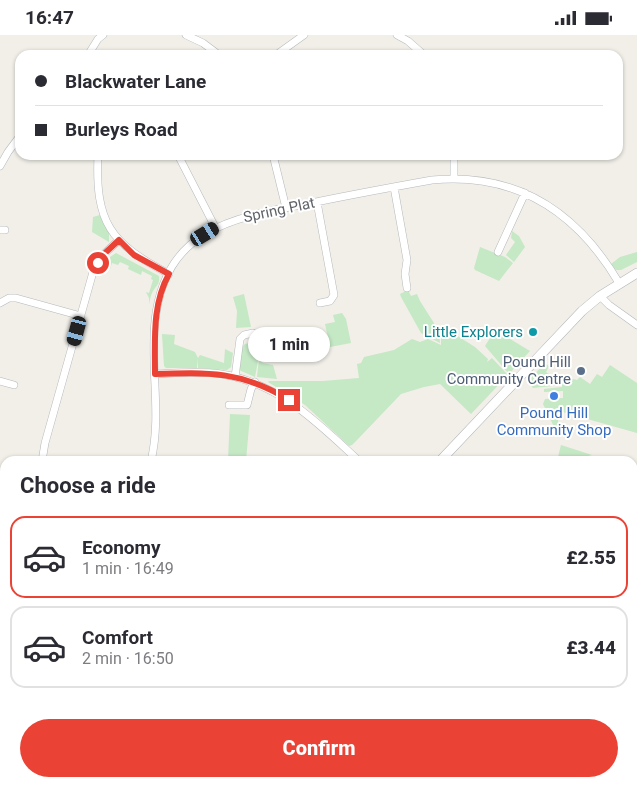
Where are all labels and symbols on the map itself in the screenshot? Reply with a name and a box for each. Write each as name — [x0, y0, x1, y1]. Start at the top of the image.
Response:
street label: Spring Plat — [242, 194, 316, 226]
car — [188, 220, 221, 248]
route start — [87, 252, 109, 274]
car — [65, 315, 88, 347]
place label: Little Explorers — [424, 323, 523, 341]
marker: Little Explorers — [527, 326, 539, 338]
callout: 1 min — [248, 327, 330, 363]
place label: Pound Hill Community Centre — [447, 353, 571, 388]
marker: Pound Hill Community Centre — [575, 365, 587, 377]
route end — [278, 389, 300, 411]
marker: Pound Hill Community Shop — [548, 390, 560, 402]
place label: Pound Hill Community Shop — [497, 404, 611, 439]

